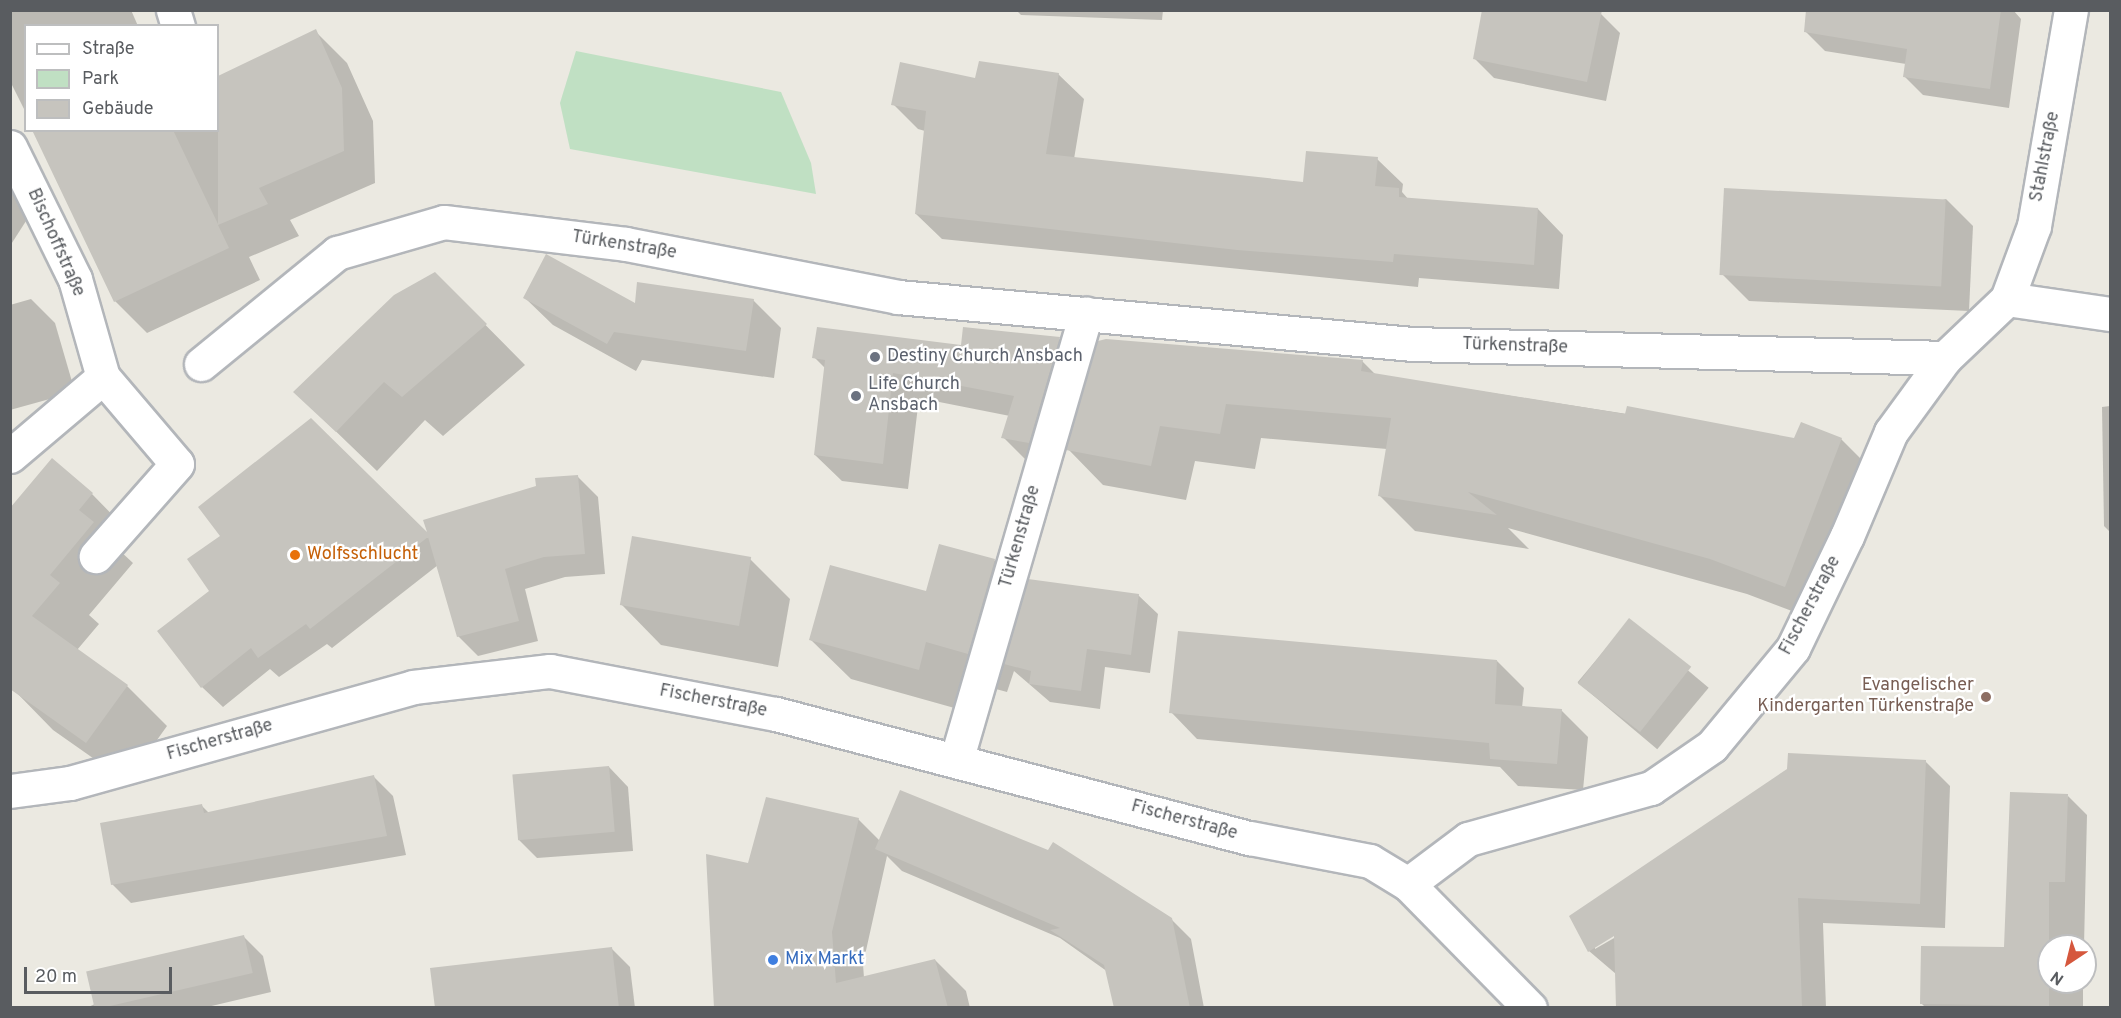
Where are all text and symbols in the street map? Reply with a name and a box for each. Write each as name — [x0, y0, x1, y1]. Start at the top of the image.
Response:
legend — [24, 24, 219, 132]
text: Straße — [82, 38, 134, 61]
text: Park — [82, 68, 119, 91]
text: Gebäude — [82, 98, 154, 121]
street label: Stahlstraße — [2027, 110, 2065, 204]
street label: Bischoffstraße — [21, 185, 89, 301]
street label: Türkenstraße — [570, 227, 678, 265]
street label: Türkenstraße — [1462, 334, 1568, 360]
place label: Destiny Church Ansbach — [887, 346, 1084, 368]
marker: Destiny Church Ansbach — [868, 350, 882, 364]
place label: Life Church Ansbach — [868, 375, 960, 418]
marker: Life Church Ansbach — [849, 389, 863, 403]
street label: Türkenstraße — [996, 483, 1046, 591]
place label: Wolfsschlucht — [307, 544, 418, 566]
marker: Wolfsschlucht — [288, 548, 302, 562]
street label: Fischerstraße — [1776, 553, 1846, 659]
place label: Evangelischer Kindergarten Türkenstraße — [1757, 676, 1974, 718]
street label: Fischerstraße — [657, 681, 769, 723]
marker: Evangelischer Kindergarten Türkenstraße — [1979, 690, 1993, 704]
street label: Fischerstraße — [165, 716, 275, 766]
street label: Fischerstraße — [1129, 796, 1239, 846]
north arrow — [2037, 934, 2097, 994]
place label: Mix Markt — [785, 949, 864, 971]
marker: Mix Markt — [766, 953, 780, 967]
scale bar — [27, 955, 176, 993]
text: 20 m — [35, 966, 77, 989]
text: N — [2047, 966, 2068, 989]

